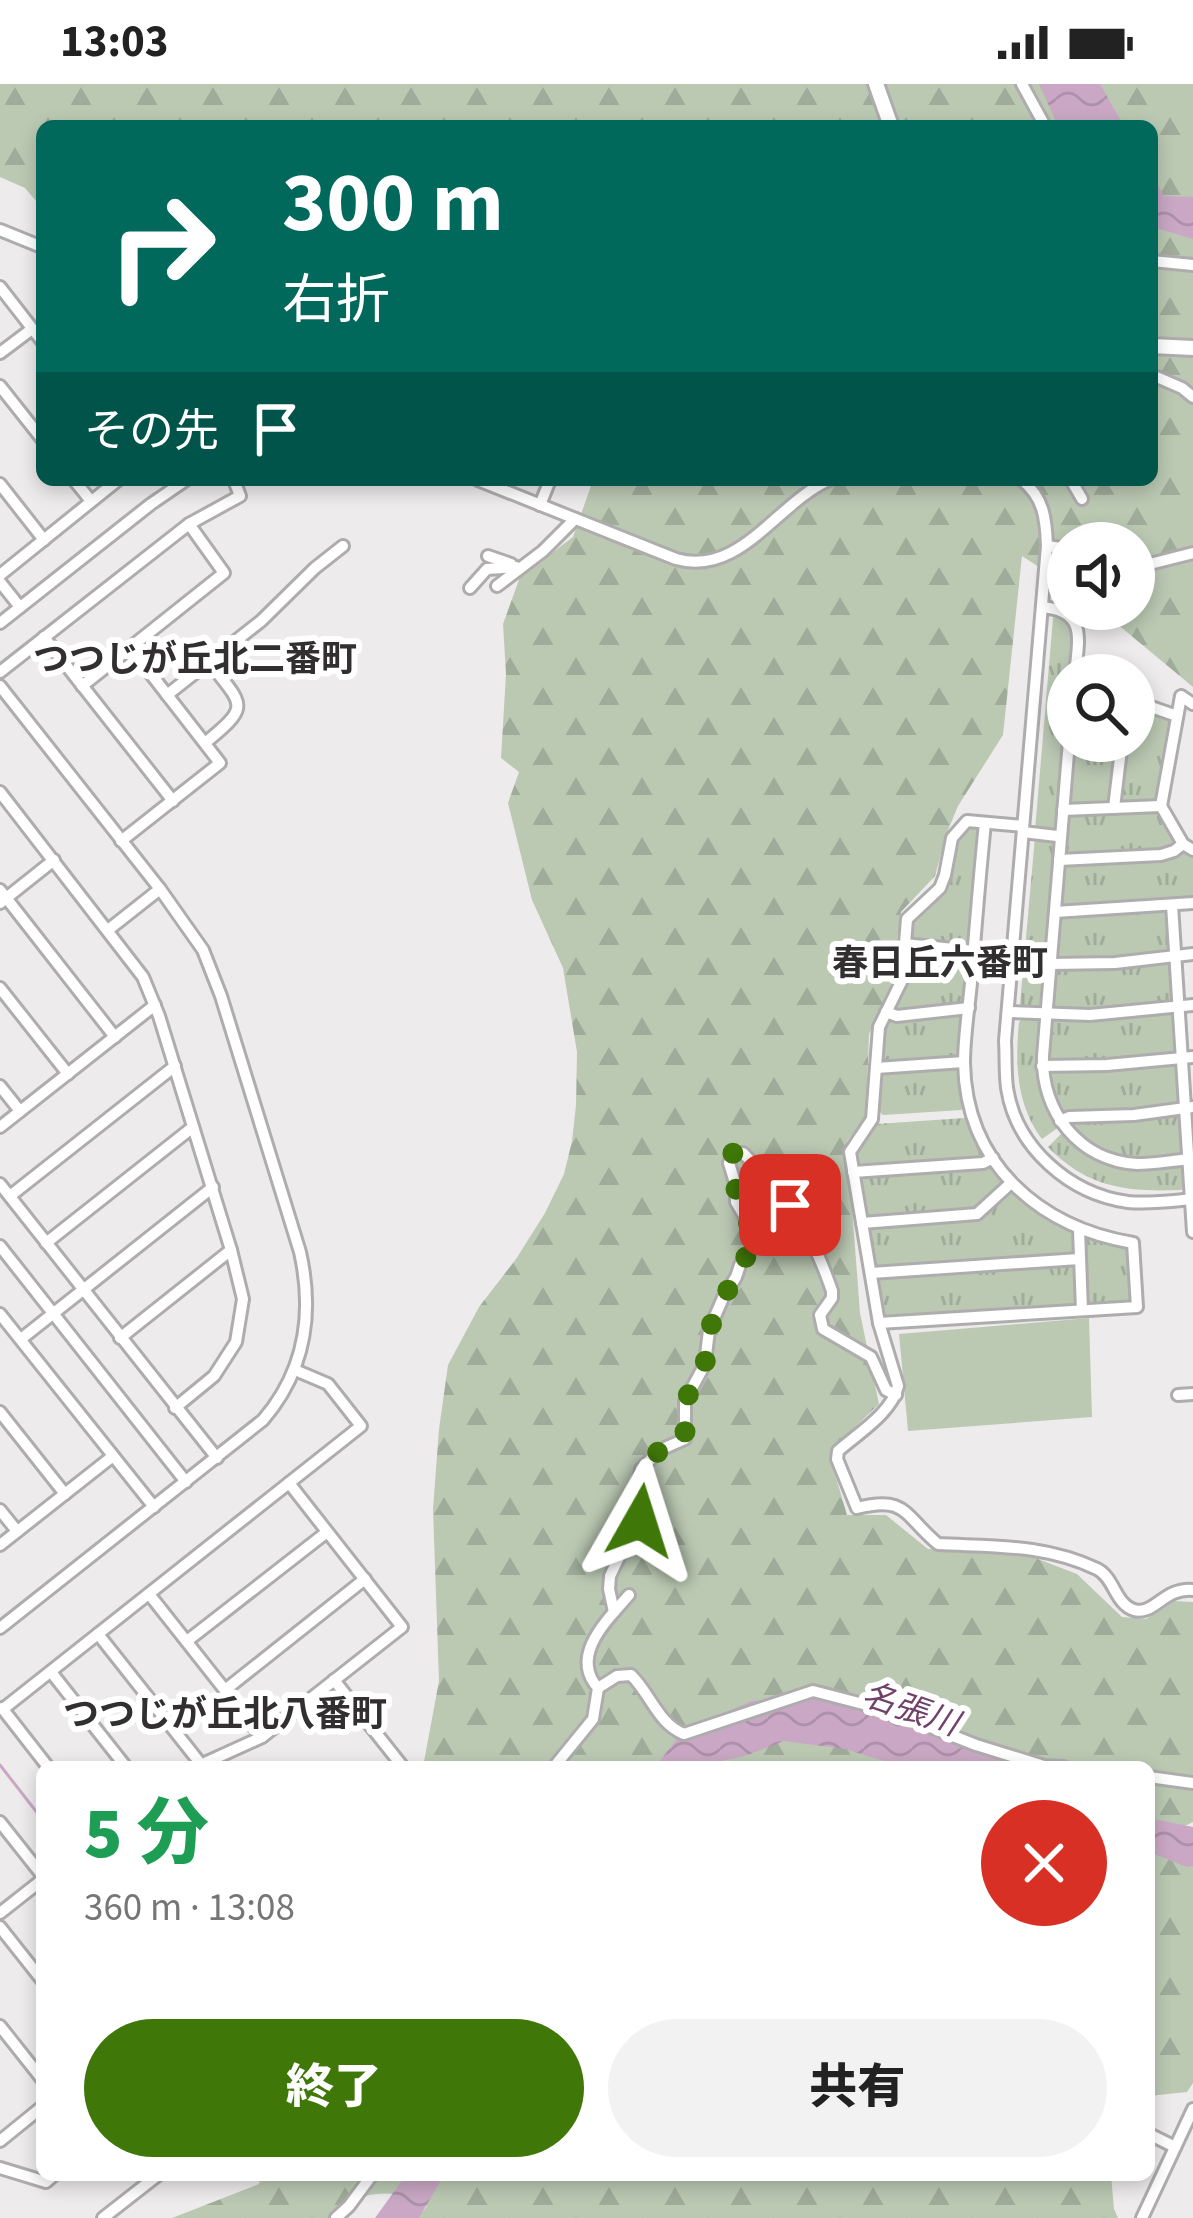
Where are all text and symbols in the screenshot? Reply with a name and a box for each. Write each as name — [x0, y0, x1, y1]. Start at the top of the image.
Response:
text: 13:03 — [60, 10, 169, 74]
text: 300 m — [282, 144, 504, 264]
icon: right — [84, 168, 240, 324]
text: 右折 — [282, 263, 390, 340]
icon: arrive — [243, 396, 309, 462]
text: その先 — [84, 400, 219, 464]
map controls — [1047, 522, 1155, 762]
button: sound — [1047, 522, 1155, 630]
district label: つつじが丘北二番町 — [33, 634, 357, 685]
button: search — [1047, 654, 1155, 762]
district label: 春日丘六番町 — [832, 938, 1048, 989]
pin — [739, 1154, 841, 1256]
icon: arrive — [757, 1172, 823, 1238]
position arrow — [577, 1458, 703, 1584]
water label: 名張川 — [856, 1671, 968, 1749]
district label: つつじが丘北八番町 — [63, 1689, 387, 1740]
text: 5 分 — [84, 1783, 209, 1886]
button: close — [981, 1800, 1107, 1926]
text: 360 m · 13:08 — [84, 1880, 295, 1936]
button: 終了 — [84, 2019, 584, 2157]
button: 共有 — [608, 2019, 1107, 2157]

